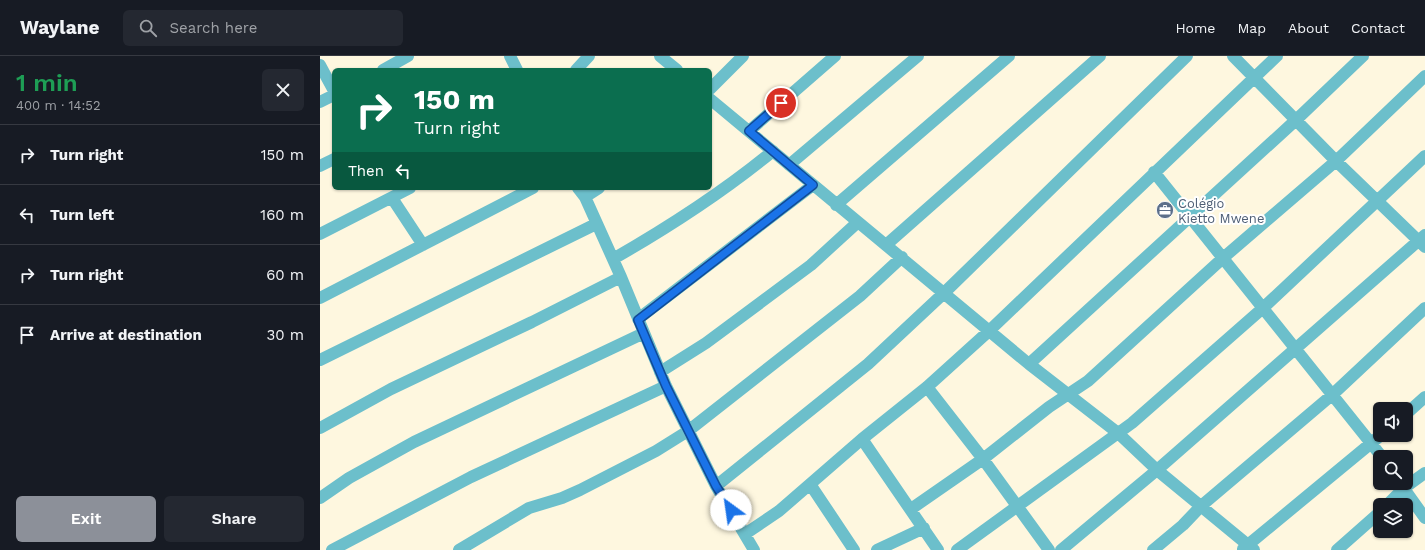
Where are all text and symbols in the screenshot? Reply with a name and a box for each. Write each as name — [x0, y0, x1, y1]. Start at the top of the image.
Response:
search box — [123, 10, 403, 46]
text: Waylane — [20, 16, 99, 39]
icon: search — [137, 17, 159, 39]
text: Search here — [169, 19, 257, 37]
text: Home — [1175, 20, 1215, 36]
text: Map — [1237, 20, 1266, 36]
text: About — [1288, 20, 1329, 36]
text: Contact — [1351, 20, 1405, 36]
text: 1 min — [16, 69, 78, 97]
button: close — [262, 69, 304, 111]
text: 150 m — [414, 83, 495, 116]
icon: right — [348, 84, 400, 136]
pin — [764, 86, 798, 120]
icon: arrive — [770, 92, 792, 114]
text: 400 m · 14:52 — [16, 98, 101, 113]
text: Turn right — [414, 117, 500, 138]
icon: right — [16, 144, 38, 166]
text: Turn right — [50, 146, 123, 164]
text: 150 m — [261, 146, 304, 164]
icon: left — [392, 160, 414, 182]
text: Then — [348, 162, 384, 180]
place label: Colégio Kietto Mwene — [1178, 196, 1264, 226]
office icon: Colégio Kietto Mwene — [1155, 200, 1175, 220]
icon: left — [16, 204, 38, 226]
text: Turn left — [50, 206, 114, 224]
text: 160 m — [260, 206, 304, 224]
icon: right — [16, 264, 38, 286]
text: Turn right — [50, 266, 123, 284]
text: 60 m — [266, 266, 304, 284]
icon: arrive — [16, 324, 38, 346]
text: Arrive at destination — [50, 326, 202, 344]
text: 30 m — [267, 326, 304, 344]
map controls — [1373, 402, 1413, 538]
button: sound — [1373, 402, 1413, 442]
button: search — [1373, 450, 1413, 490]
position arrow — [710, 489, 752, 531]
button: Exit — [16, 496, 156, 542]
button: Share — [164, 496, 304, 542]
button: layers — [1373, 498, 1413, 538]

